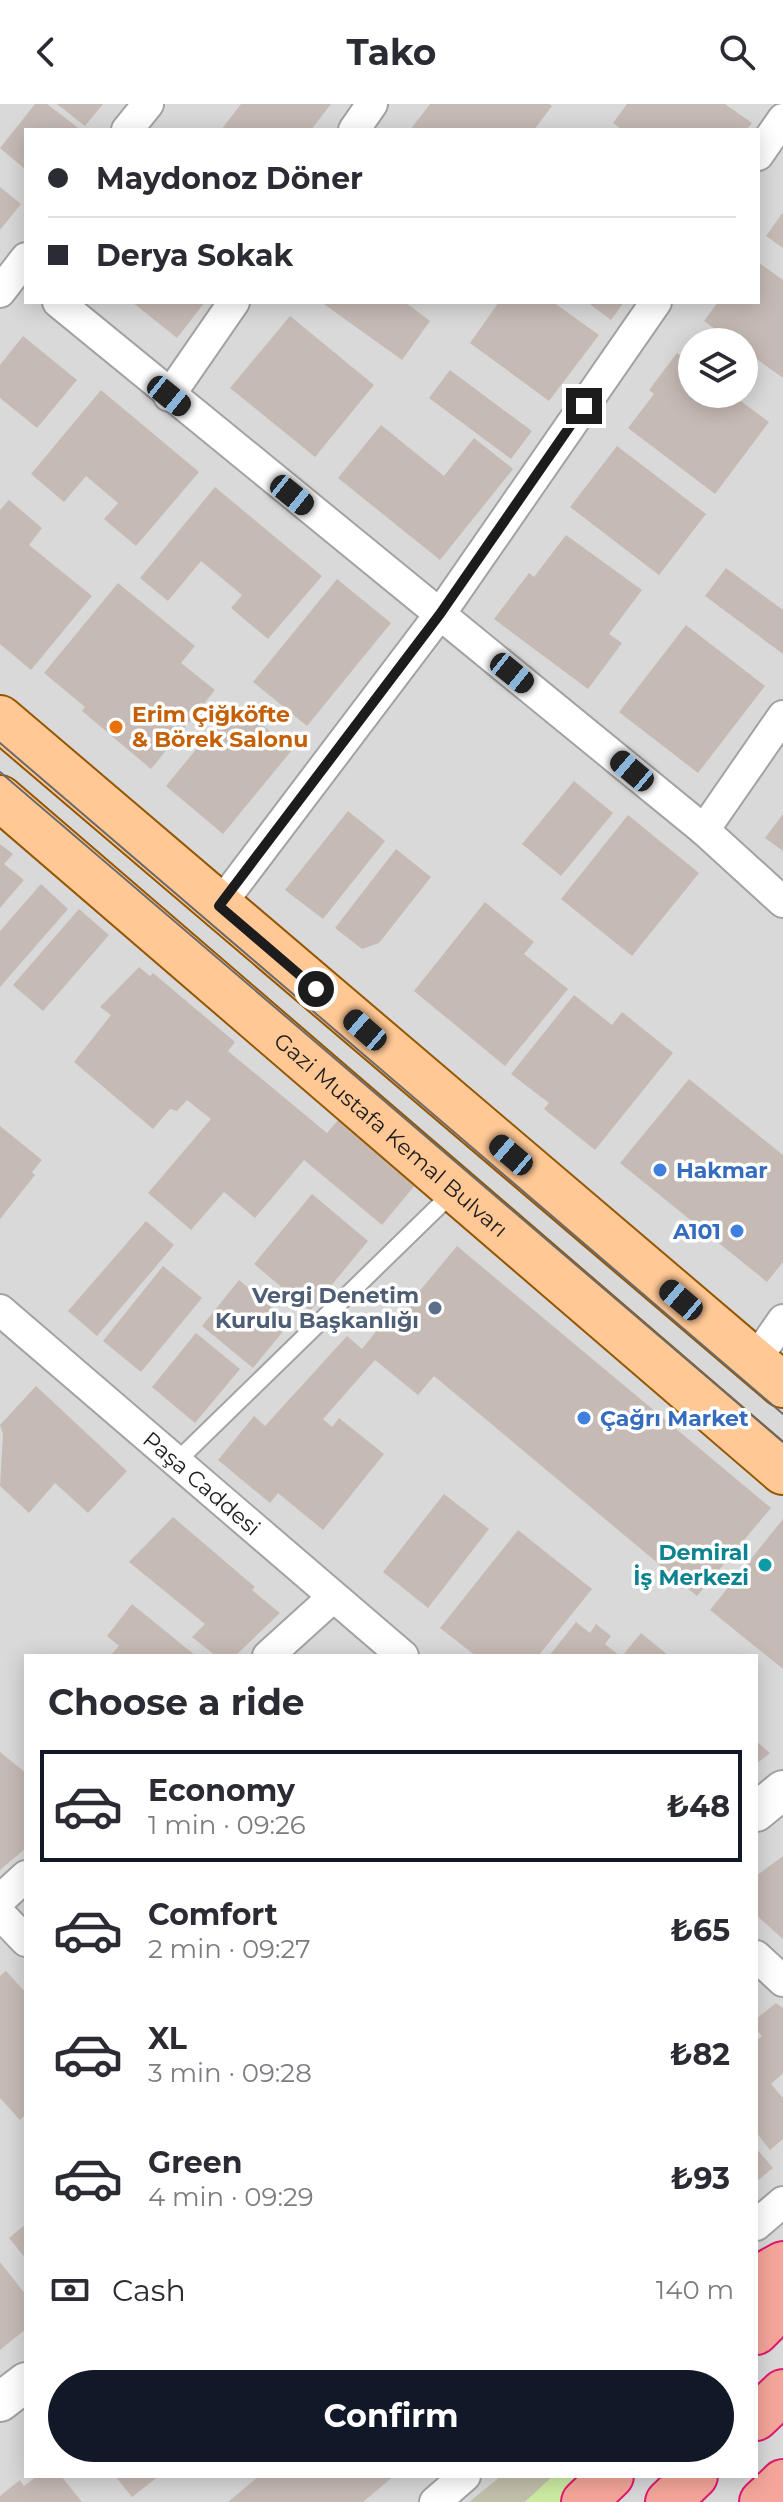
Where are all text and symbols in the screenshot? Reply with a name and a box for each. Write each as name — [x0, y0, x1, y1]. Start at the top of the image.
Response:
icon: back — [24, 30, 68, 74]
text: Tako — [347, 30, 436, 74]
icon: search — [715, 30, 759, 74]
text: Maydonoz Döner — [96, 160, 363, 197]
text: Derya Sokak — [96, 237, 293, 274]
map controls — [678, 328, 758, 408]
button: layers — [678, 328, 758, 408]
car — [143, 372, 195, 420]
route end — [566, 388, 602, 424]
car — [266, 471, 318, 519]
car — [486, 649, 538, 697]
place label: Erim Çiğköfte & Börek Salonu — [132, 701, 308, 753]
marker: Erim Çiğköfte & Börek Salonu — [107, 718, 125, 736]
car — [606, 746, 658, 796]
route start — [298, 971, 334, 1007]
car — [339, 1005, 391, 1055]
street label: Gazi Mustafa Kemal Bulvarı — [269, 1027, 513, 1243]
car — [485, 1130, 537, 1180]
place label: Hakmar — [676, 1157, 768, 1184]
marker: Hakmar — [651, 1161, 669, 1179]
place label: A101 — [672, 1218, 721, 1245]
marker: A101 — [728, 1222, 746, 1240]
car — [655, 1275, 707, 1325]
place label: Vergi Denetim Kurulu Başkanlığı — [215, 1282, 419, 1334]
marker: Vergi Denetim Kurulu Başkanlığı — [426, 1299, 444, 1317]
place label: Çağrı Market — [600, 1405, 749, 1432]
marker: Çağrı Market — [575, 1409, 593, 1427]
street label: Paşa Caddesi — [138, 1425, 266, 1541]
place label: Demiral İş Merkezi — [633, 1539, 749, 1591]
marker: Demiral İş Merkezi — [756, 1556, 774, 1574]
text: Choose a ride — [48, 1680, 305, 1724]
icon: car — [52, 1770, 124, 1842]
text: Economy — [148, 1772, 295, 1809]
text: ₺48 — [667, 1788, 730, 1825]
text: 1 min · 09:26 — [148, 1809, 306, 1841]
icon: car — [52, 1894, 124, 1966]
text: Comfort — [148, 1896, 278, 1933]
text: ₺65 — [670, 1912, 730, 1949]
text: 2 min · 09:27 — [148, 1933, 311, 1965]
icon: car — [52, 2018, 124, 2090]
text: XL — [148, 2020, 187, 2057]
text: ₺82 — [670, 2036, 730, 2073]
text: 3 min · 09:28 — [148, 2057, 312, 2089]
icon: car — [52, 2142, 124, 2214]
text: Green — [148, 2144, 242, 2181]
text: ₺93 — [671, 2160, 730, 2197]
text: 4 min · 09:29 — [148, 2181, 314, 2213]
icon: cash — [48, 2268, 92, 2312]
text: Cash — [112, 2272, 186, 2309]
text: 140 m — [656, 2274, 734, 2306]
button: Confirm — [48, 2370, 734, 2462]

